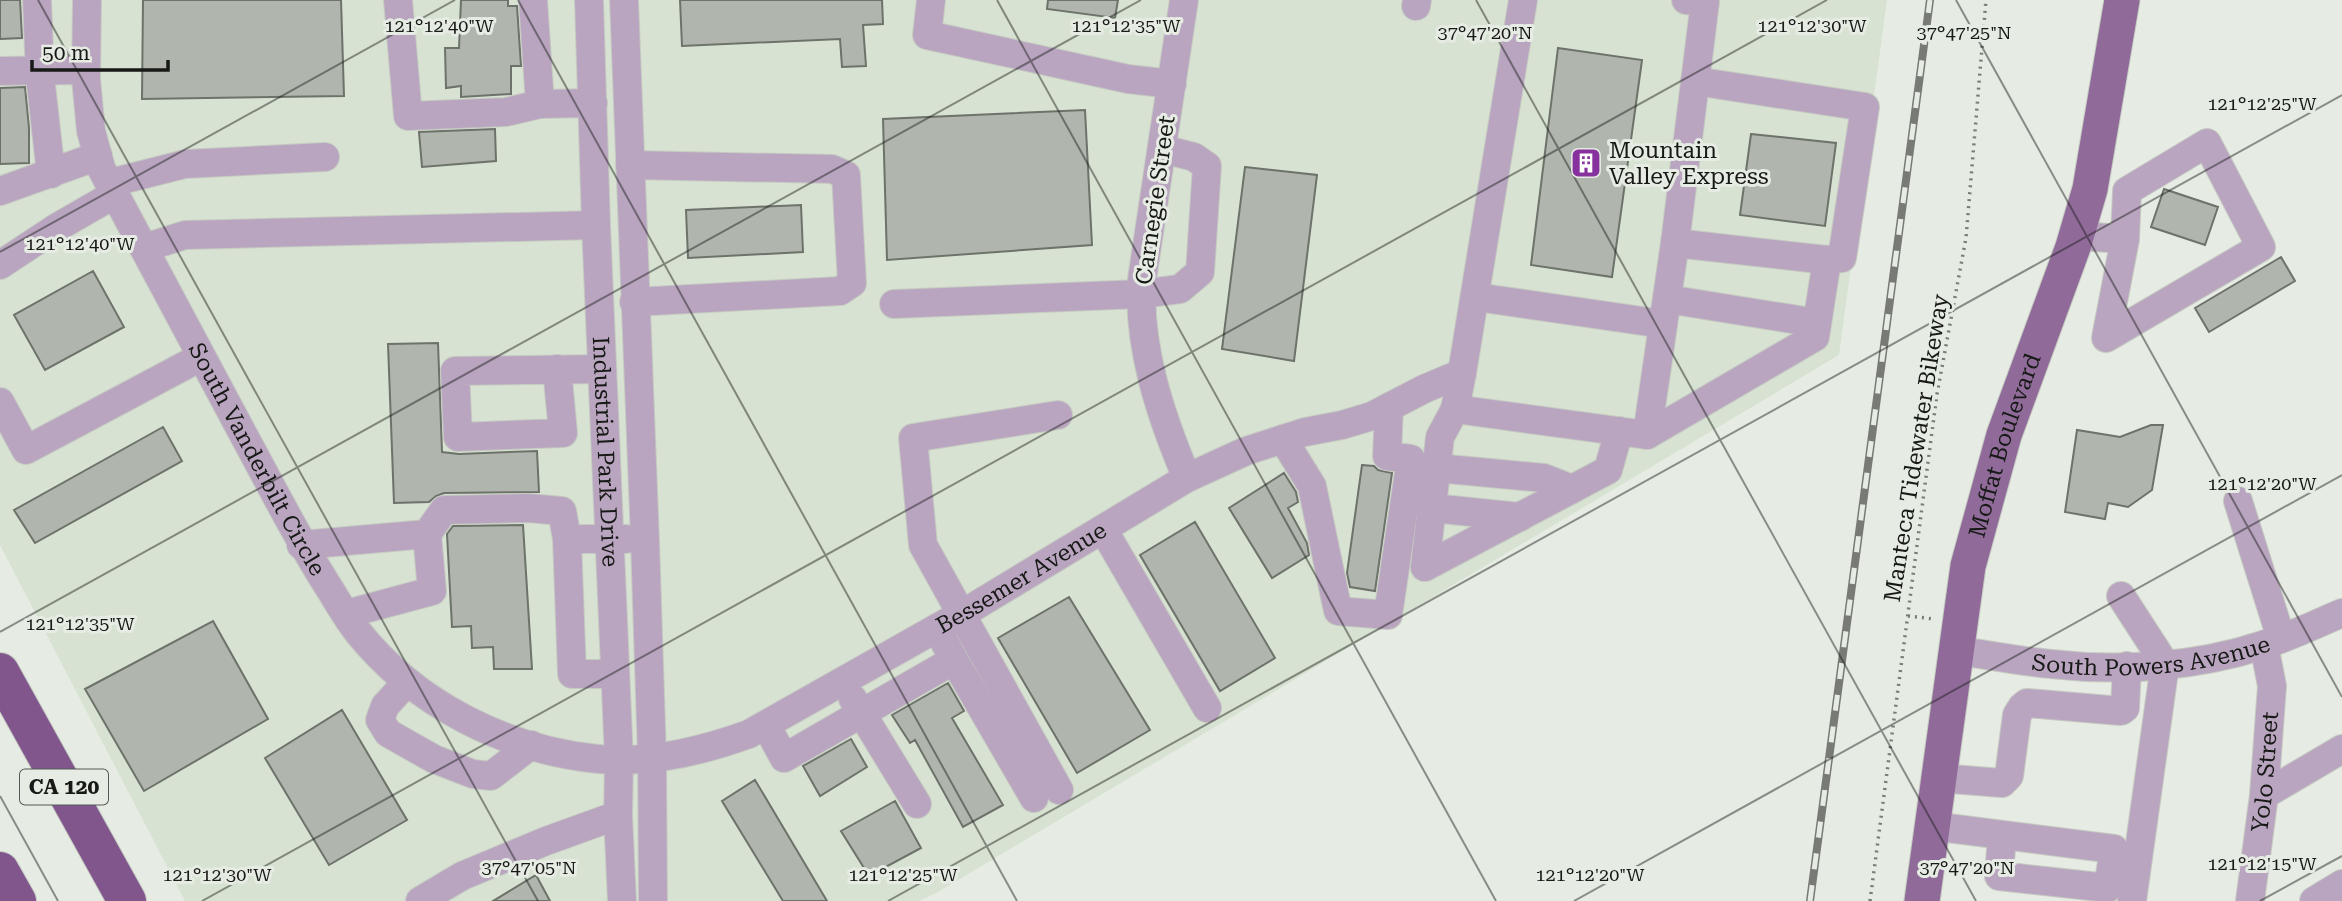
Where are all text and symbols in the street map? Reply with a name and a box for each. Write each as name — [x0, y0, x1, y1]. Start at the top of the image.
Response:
text: 121°12'40"W — [385, 15, 494, 36]
text: 121°12'35"W — [1072, 15, 1181, 36]
text: 121°12'30"W — [1758, 15, 1867, 36]
text: 37°47'20"N — [1438, 22, 1532, 43]
text: 37°47'25"N — [1917, 22, 2011, 43]
scale bar — [32, 28, 168, 72]
text: 50 m — [42, 41, 90, 65]
text: 121°12'25"W — [2208, 93, 2317, 114]
street label: Carnegie Street — [1130, 113, 1181, 286]
place label: Mountain Valley Express — [1609, 137, 1769, 190]
building icon: Mountain Valley Express — [1569, 146, 1603, 180]
text: 121°12'40"W — [26, 233, 135, 254]
street label: Manteca Tidewater Bikeway — [1879, 292, 1954, 604]
street label: Industrial Park Drive — [587, 336, 624, 568]
street label: South Vanderbilt Circle — [183, 338, 331, 581]
street label: Moffat Boulevard — [1963, 350, 2047, 541]
text: 121°12'20"W — [2208, 473, 2317, 494]
street label: Bessemer Avenue — [932, 517, 1112, 640]
text: 121°12'35"W — [26, 613, 135, 634]
street label: South Powers Avenue — [2030, 631, 2273, 682]
street label: Yolo Street — [2246, 710, 2284, 834]
road number: CA 120 — [20, 770, 108, 804]
text: 121°12'15"W — [2208, 853, 2317, 874]
text: 37°47'05"N — [482, 857, 576, 878]
text: 37°47'20"N — [1920, 857, 2014, 878]
text: 121°12'30"W — [163, 864, 272, 885]
text: 121°12'25"W — [849, 864, 958, 885]
text: 121°12'20"W — [1536, 864, 1645, 885]

